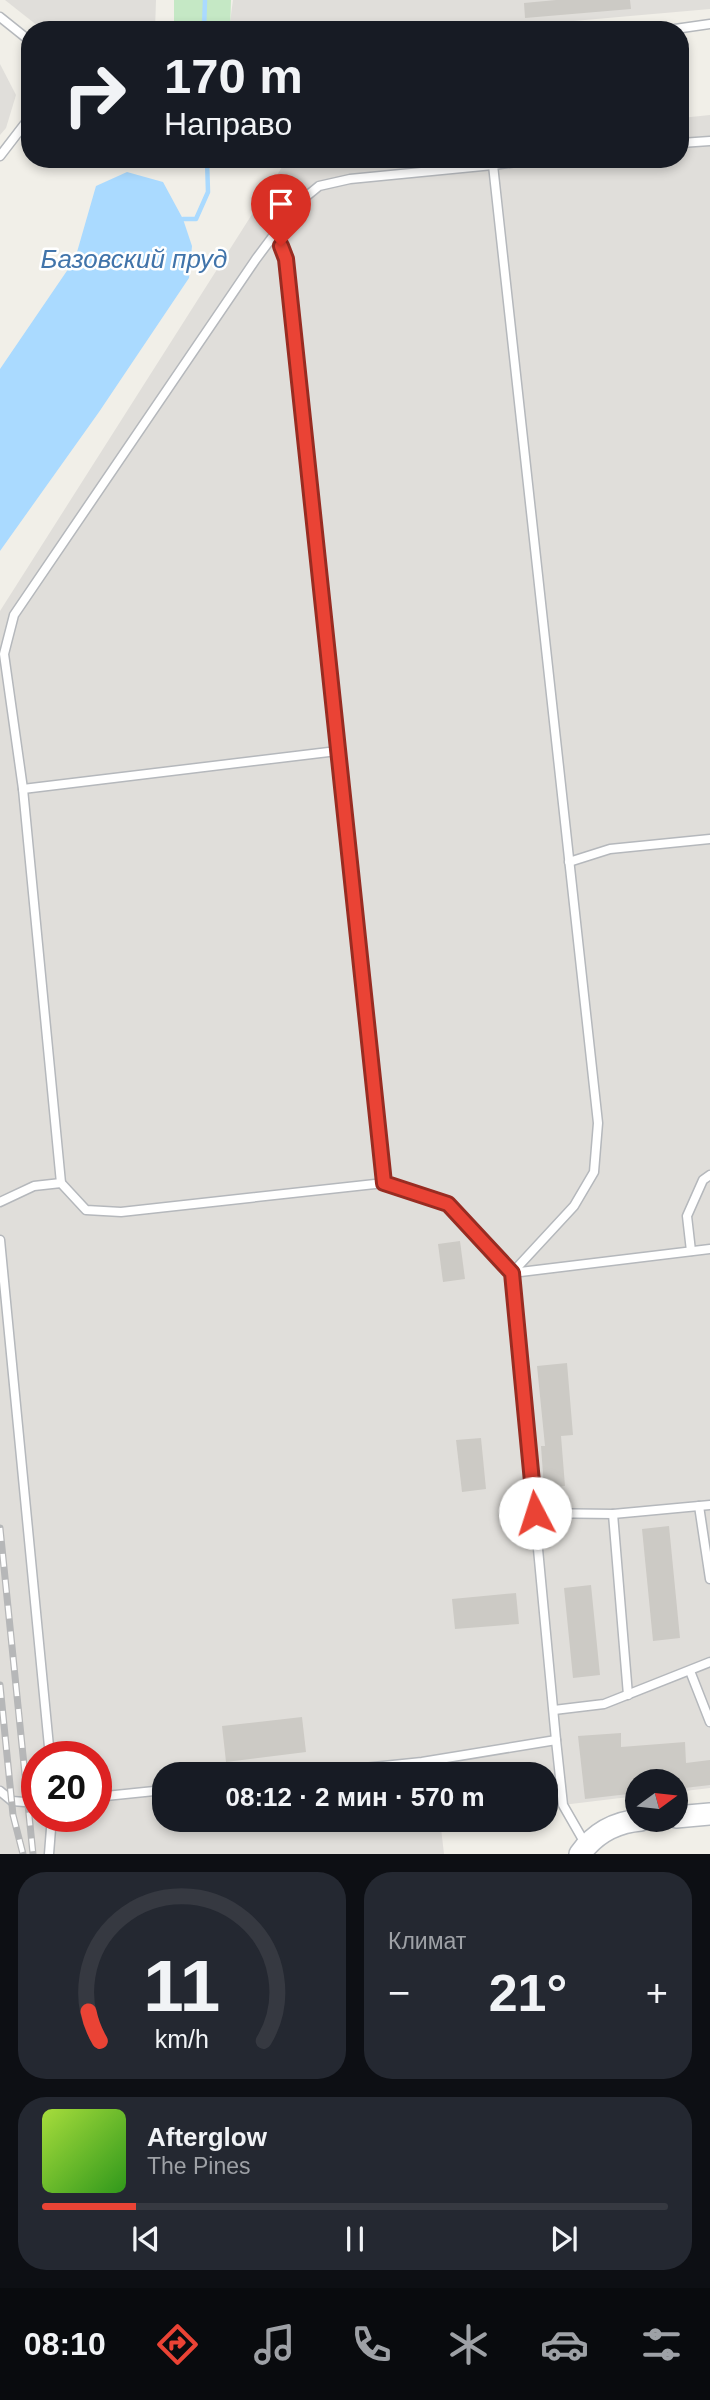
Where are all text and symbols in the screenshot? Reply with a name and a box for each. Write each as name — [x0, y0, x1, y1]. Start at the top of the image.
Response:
icon: right — [49, 49, 140, 140]
text: 170 m — [164, 49, 303, 103]
text: Направо — [164, 106, 292, 142]
pin — [251, 174, 311, 246]
icon: arrive — [262, 185, 300, 223]
water label: Базовский пруд — [41, 244, 227, 274]
position arrow — [498, 1476, 572, 1550]
speed limit sign: 20 — [21, 1741, 112, 1832]
north arrow — [625, 1769, 688, 1832]
map controls — [625, 1769, 688, 1832]
text: 08:12 · 2 мин · 570 m — [225, 1782, 485, 1812]
text: Климат — [388, 1928, 466, 1954]
text: 11 — [144, 1946, 220, 2027]
text: 21° — [489, 1964, 567, 2022]
text: − — [388, 1972, 410, 2014]
text: + — [646, 1972, 668, 2014]
text: km/h — [155, 2025, 209, 2053]
text: Afterglow — [147, 2122, 267, 2152]
text: The Pines — [147, 2153, 251, 2179]
icon: previous — [127, 2220, 165, 2258]
icon: pause — [336, 2220, 374, 2258]
icon: next — [545, 2220, 583, 2258]
icon: directions — [153, 2320, 202, 2369]
icon: music — [250, 2320, 299, 2369]
icon: phone — [347, 2320, 396, 2369]
icon: climate — [444, 2320, 493, 2369]
icon: car — [540, 2320, 589, 2369]
icon: filters — [637, 2320, 686, 2369]
text: 08:10 — [24, 2326, 106, 2362]

